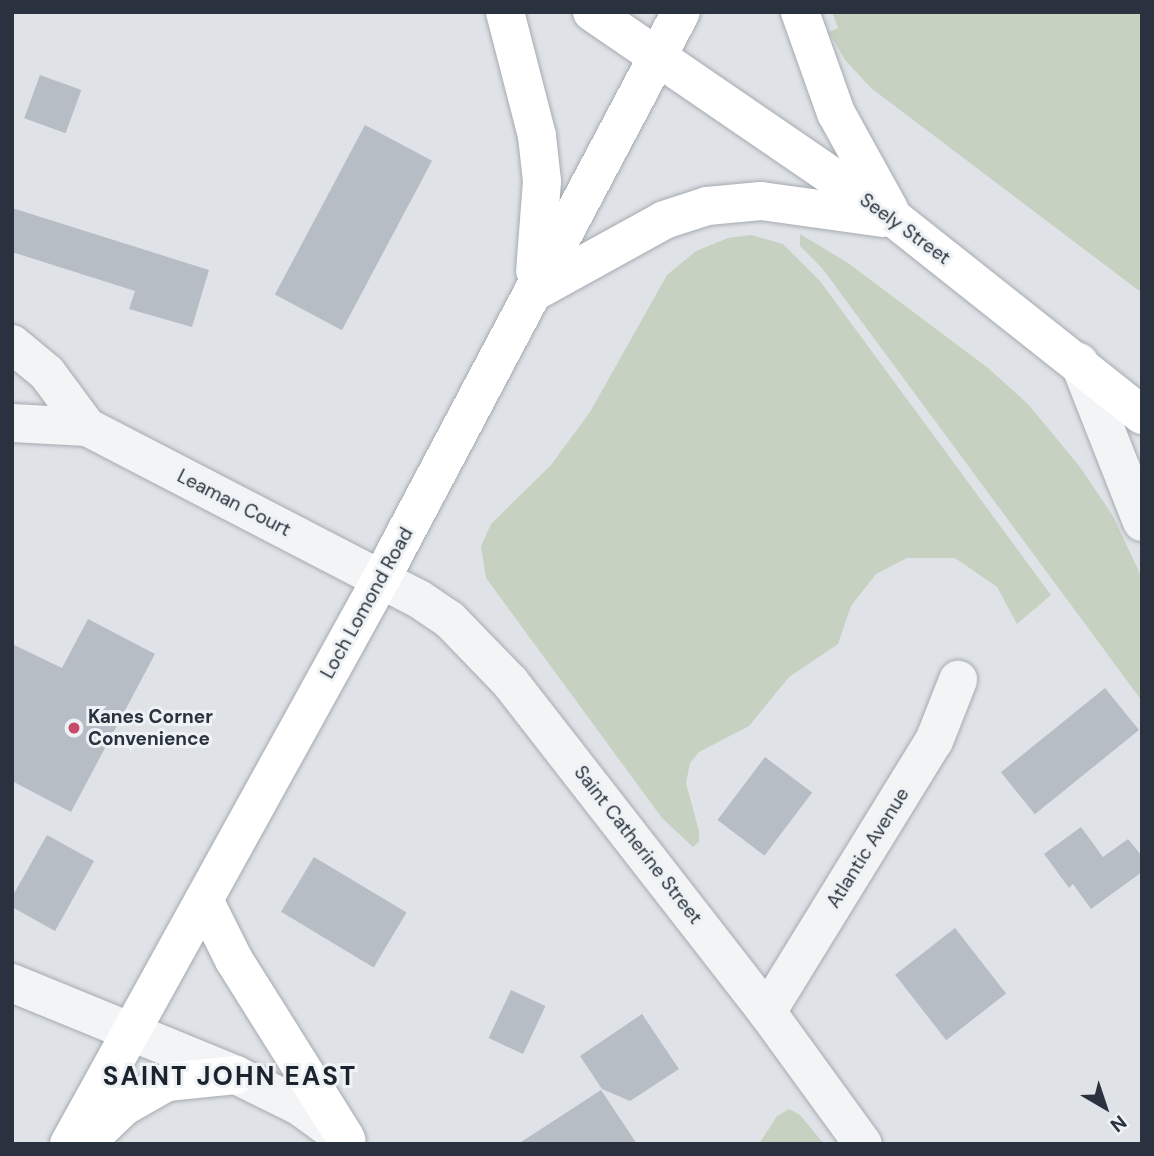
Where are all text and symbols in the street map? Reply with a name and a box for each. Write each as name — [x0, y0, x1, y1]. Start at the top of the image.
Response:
street label: Seely Street — [855, 189, 955, 269]
street label: Leaman Court — [173, 465, 295, 541]
street label: Loch Lomond Road — [316, 524, 418, 682]
place label: Kanes Corner Convenience — [88, 706, 213, 750]
marker: Kanes Corner Convenience — [66, 720, 82, 736]
street label: Saint Catherine Street — [569, 761, 707, 929]
street label: Atlantic Avenue — [822, 784, 914, 912]
district label: SAINT JOHN EAST — [105, 1061, 355, 1093]
north arrow — [1070, 1072, 1140, 1142]
text: N — [1105, 1110, 1132, 1138]

